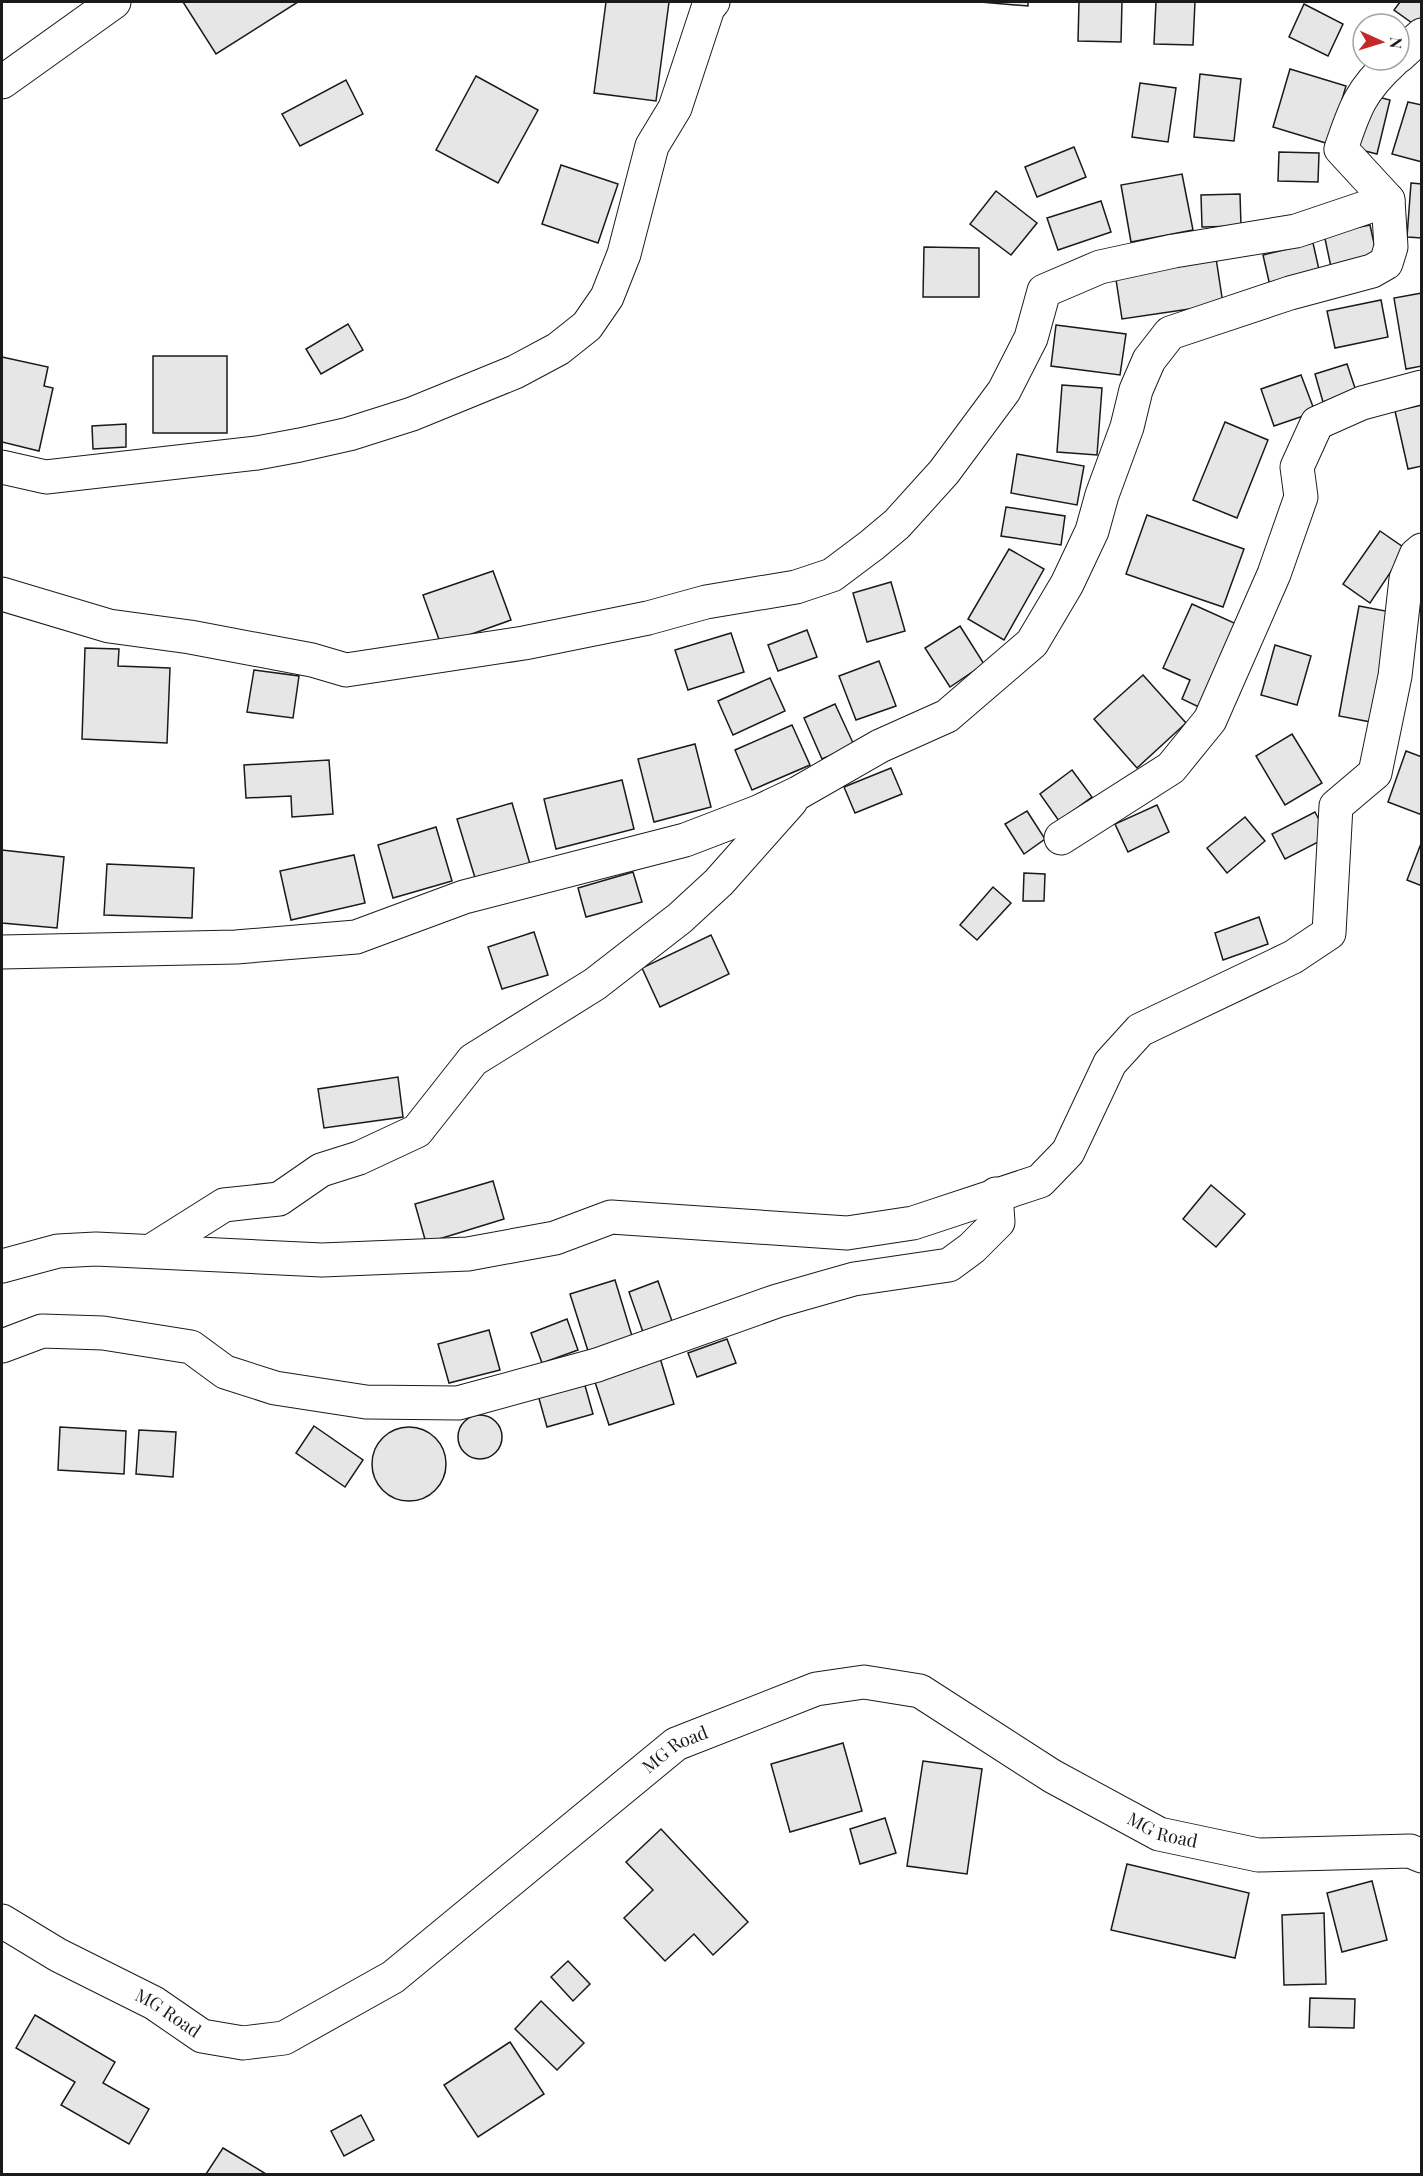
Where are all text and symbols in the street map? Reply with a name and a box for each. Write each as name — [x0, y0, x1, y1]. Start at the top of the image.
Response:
north arrow — [1351, 12, 1411, 72]
text: N — [1386, 37, 1407, 50]
street label: MG Road — [637, 1720, 712, 1778]
street label: MG Road — [1123, 1806, 1200, 1853]
street label: MG Road — [131, 1983, 206, 2043]

